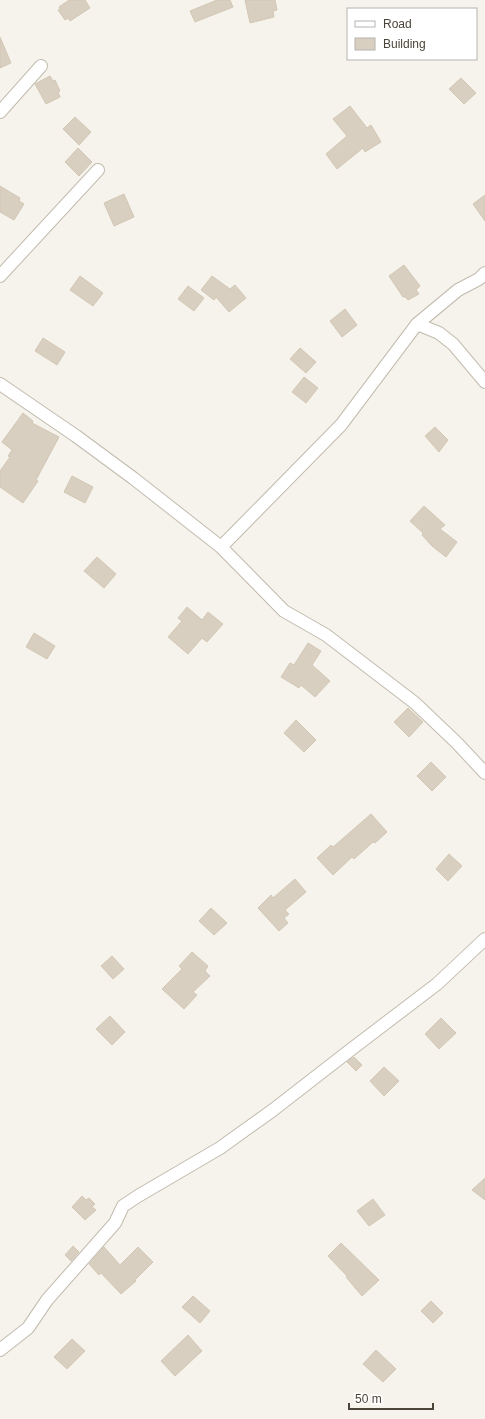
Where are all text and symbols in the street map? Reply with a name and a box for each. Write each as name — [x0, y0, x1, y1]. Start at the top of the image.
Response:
legend — [347, 8, 477, 60]
text: Road — [383, 17, 412, 31]
text: Building — [383, 37, 426, 51]
scale bar — [349, 1385, 433, 1411]
text: 50 m — [355, 1392, 382, 1406]

